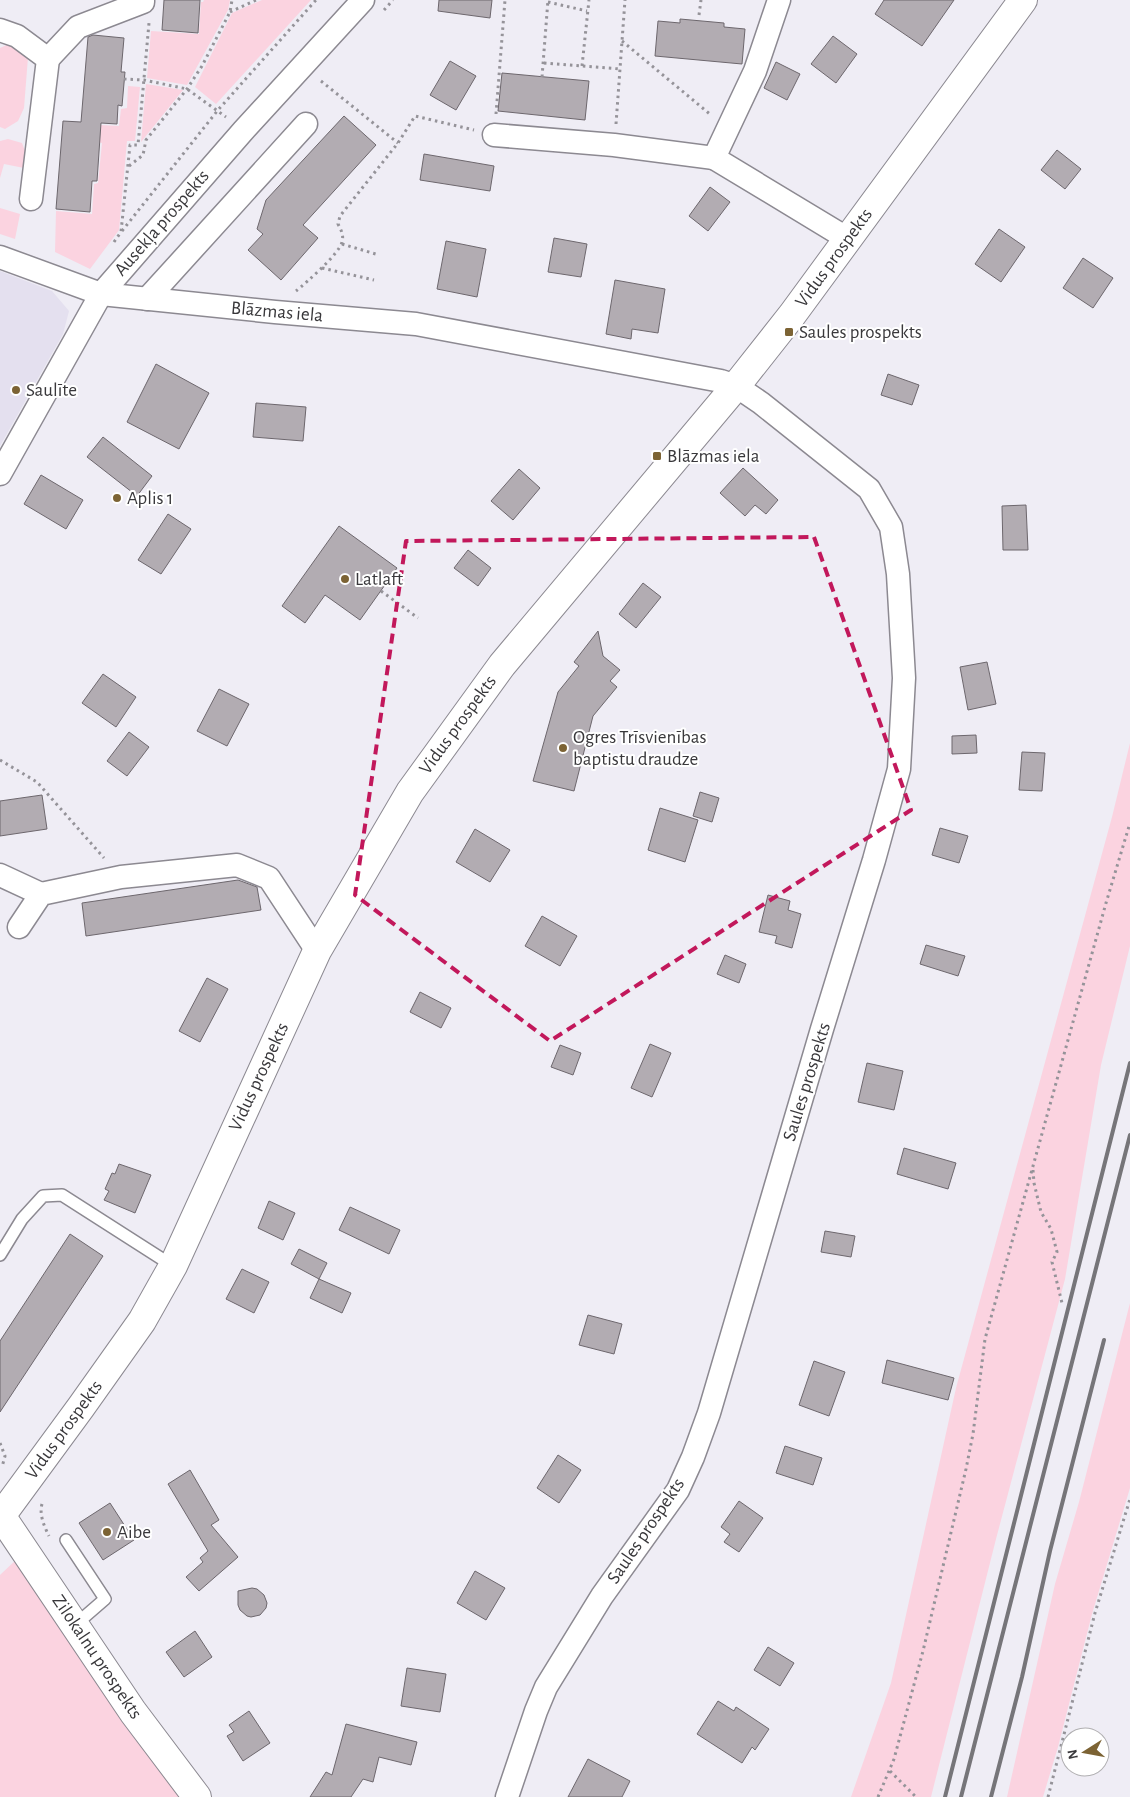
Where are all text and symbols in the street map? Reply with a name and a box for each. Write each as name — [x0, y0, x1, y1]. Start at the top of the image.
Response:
street label: Ausekļa prospekts — [111, 166, 214, 280]
street label: Vidus prospekts — [792, 205, 876, 311]
street label: Blāzmas iela — [230, 299, 324, 326]
place label: Saules prospekts — [799, 323, 922, 342]
marker: Saules prospekts — [783, 326, 795, 338]
place label: Saulīte — [26, 381, 77, 400]
marker: Saulīte — [10, 384, 22, 396]
place label: Blāzmas iela — [667, 447, 760, 466]
marker: Blāzmas iela — [651, 450, 663, 462]
place label: Aplis 1 — [127, 489, 173, 508]
marker: Aplis 1 — [111, 492, 123, 504]
place label: Latlaft — [355, 570, 403, 589]
marker: Latlaft — [339, 573, 351, 585]
street label: Vidus prospekts — [416, 672, 500, 778]
place label: Ogres Trīsvienības baptistu draudze — [573, 728, 707, 769]
marker: Ogres Trīsvienības baptistu draudze — [557, 742, 569, 754]
street label: Vidus prospekts — [226, 1020, 292, 1134]
street label: Saules prospekts — [780, 1020, 834, 1144]
street label: Vidus prospekts — [22, 1377, 106, 1483]
street label: Saules prospekts — [604, 1475, 688, 1587]
place label: Aibe — [117, 1523, 151, 1542]
marker: Aibe — [101, 1526, 113, 1538]
street label: Zilokalnu prospekts — [49, 1592, 145, 1722]
north arrow — [1060, 1727, 1110, 1777]
text: N — [1065, 1748, 1081, 1760]

